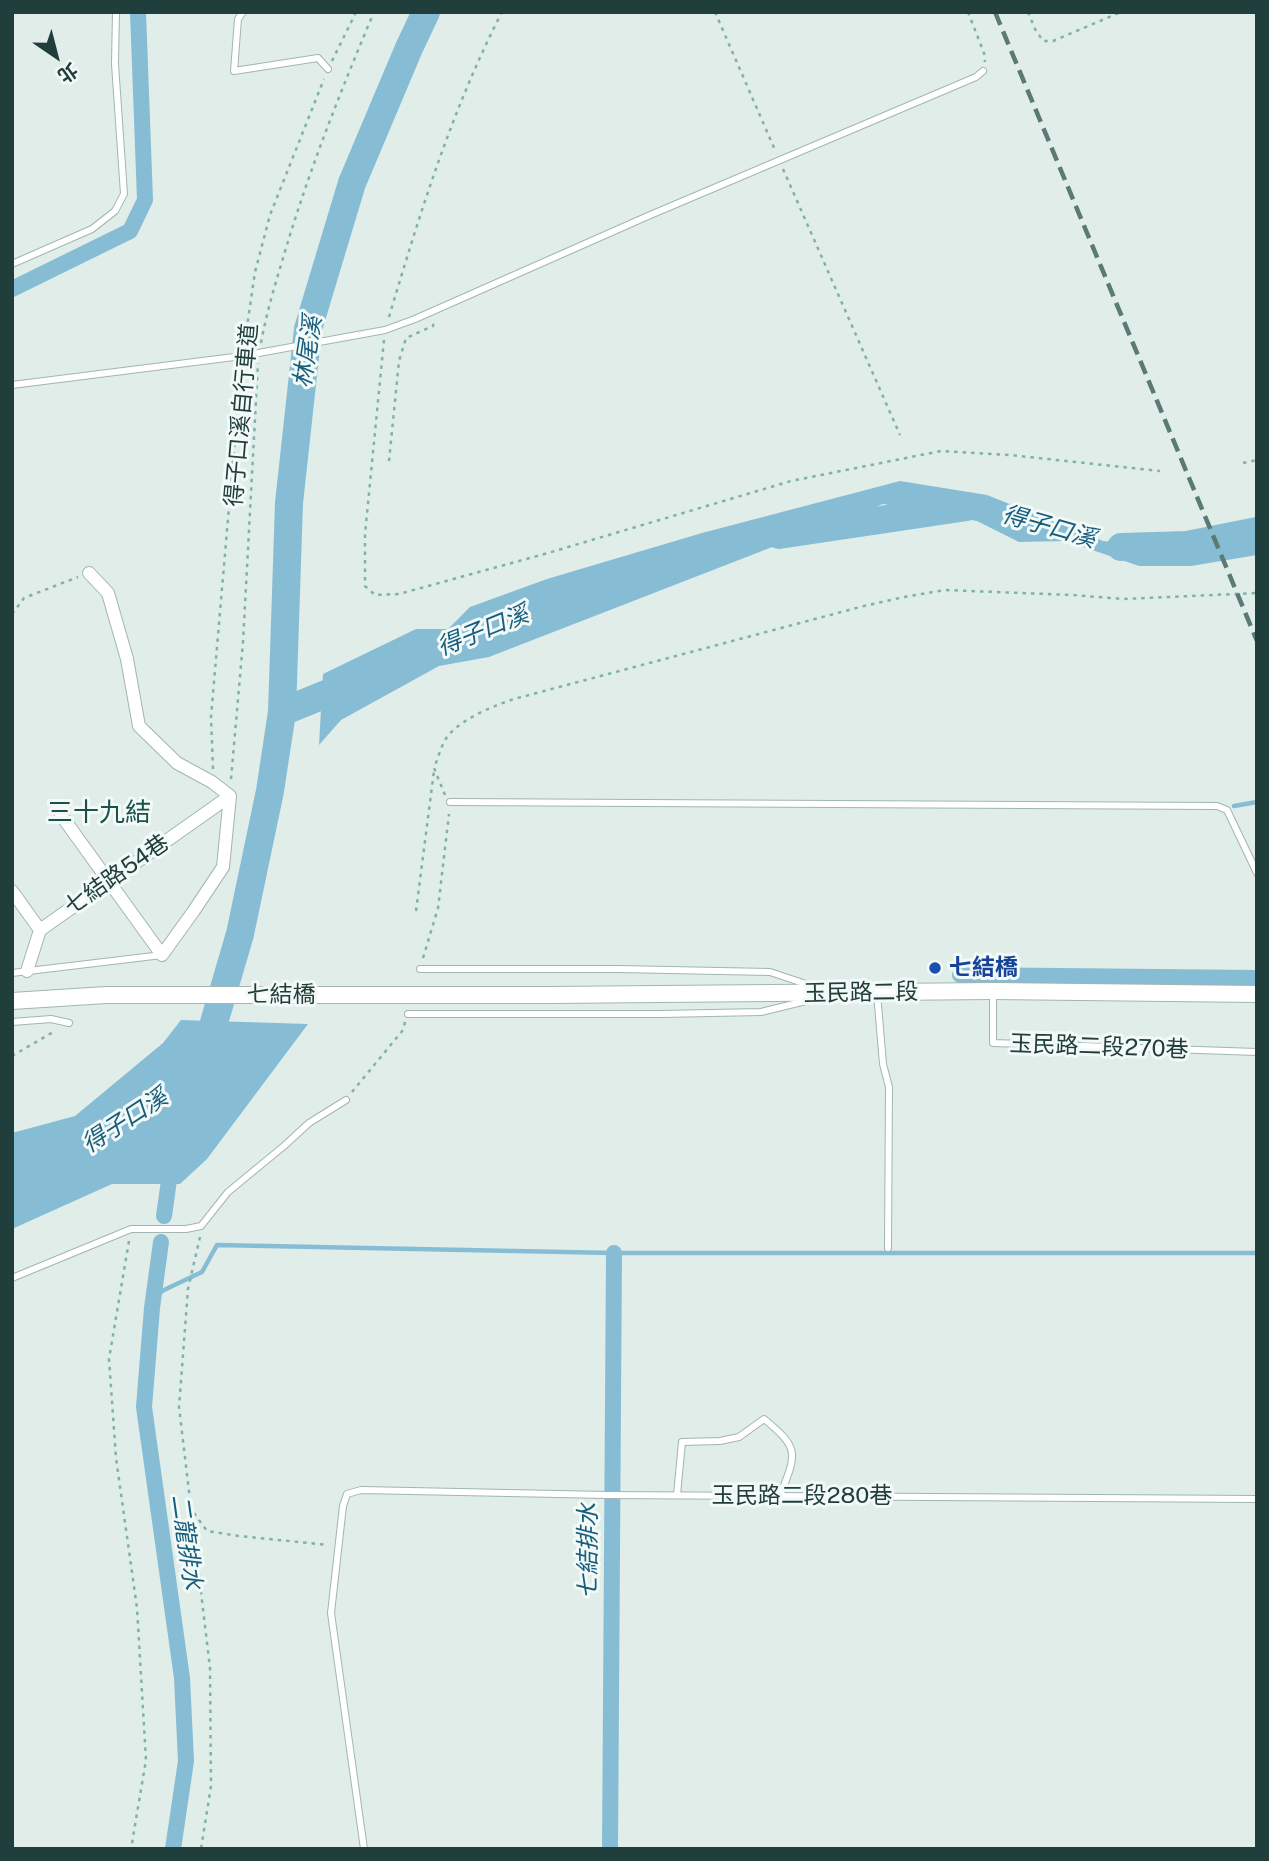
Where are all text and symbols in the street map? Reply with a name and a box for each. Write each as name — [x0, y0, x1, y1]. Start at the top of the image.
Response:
north arrow — [21, 21, 91, 91]
text: 北 — [54, 59, 82, 88]
water label: 林尾溪 — [288, 314, 328, 390]
street label: 得子口溪自行車道 — [220, 322, 264, 508]
water label: 得子口溪 — [999, 500, 1099, 554]
water label: 得子口溪 — [433, 600, 533, 662]
district label: 三十九結 — [47, 797, 151, 829]
street label: 七結路54巷 — [59, 829, 175, 921]
place label: 七結橋 — [949, 954, 1018, 982]
marker: 七結橋 — [927, 960, 943, 976]
street label: 玉民路二段 — [803, 978, 919, 1008]
street label: 七結橋 — [247, 981, 315, 1009]
street label: 玉民路二段270巷 — [1009, 1030, 1189, 1064]
water label: 得子口溪 — [77, 1083, 173, 1159]
street label: 玉民路二段280巷 — [712, 1482, 892, 1510]
water label: 二龍排水 — [165, 1492, 207, 1592]
water label: 七結排水 — [575, 1503, 603, 1599]

